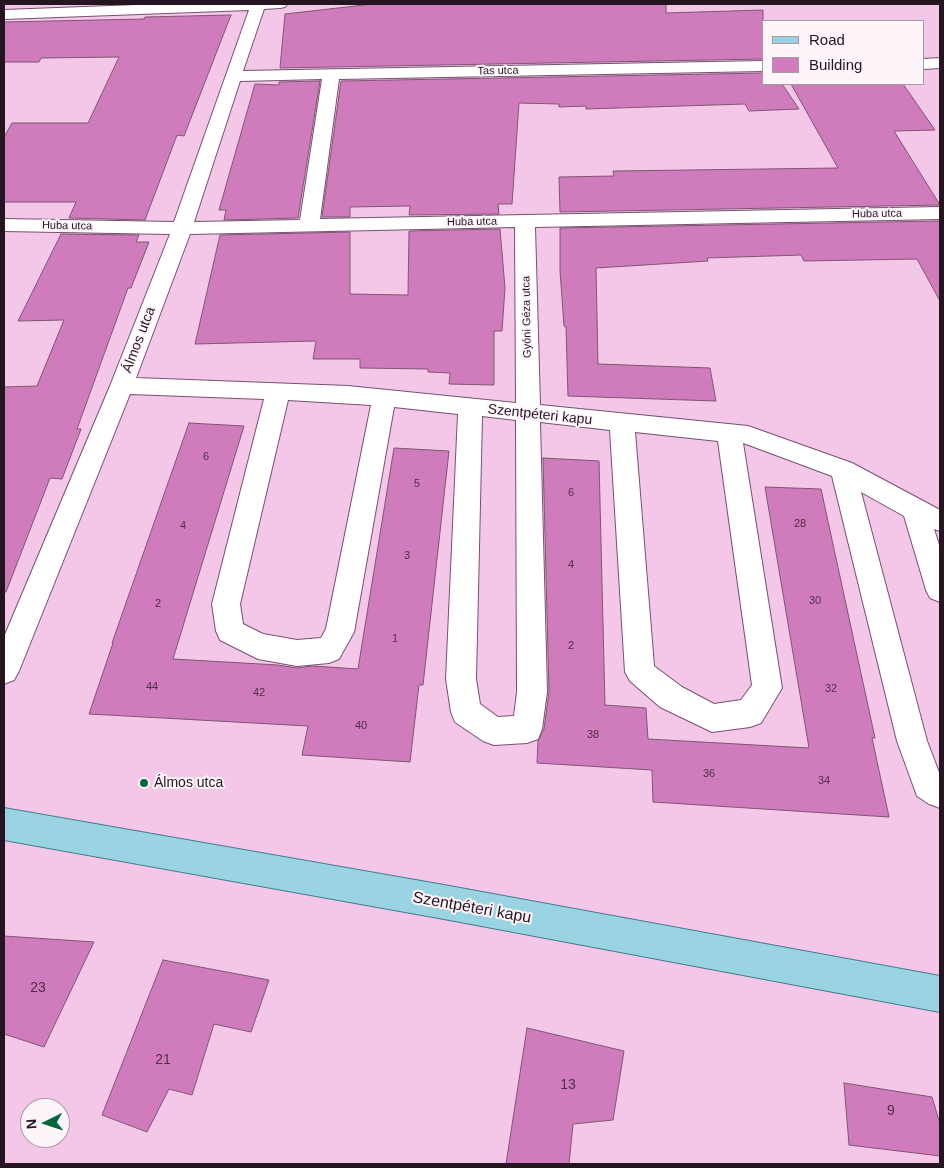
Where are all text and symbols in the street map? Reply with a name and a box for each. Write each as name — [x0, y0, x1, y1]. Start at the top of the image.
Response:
legend — [762, 20, 924, 85]
text: Road — [809, 31, 845, 48]
text: Building — [809, 56, 862, 73]
street label: Tas utca — [477, 64, 519, 78]
street label: Huba utca — [852, 207, 902, 221]
street label: Huba utca — [447, 215, 497, 229]
street label: Huba utca — [42, 219, 92, 233]
street label: Gyóni Géza utca — [520, 276, 534, 358]
street label: Álmos utca — [119, 305, 159, 375]
street label: Szentpéteri kapu — [487, 401, 593, 429]
house number: 6 — [203, 450, 209, 464]
house number: 5 — [414, 477, 420, 491]
house number: 6 — [568, 486, 574, 500]
house number: 28 — [794, 517, 806, 531]
house number: 4 — [180, 519, 186, 533]
house number: 3 — [404, 549, 410, 563]
house number: 4 — [568, 558, 574, 572]
house number: 30 — [809, 594, 821, 608]
house number: 2 — [155, 597, 161, 611]
house number: 1 — [392, 632, 398, 646]
house number: 2 — [568, 639, 574, 653]
house number: 44 — [146, 680, 158, 694]
house number: 32 — [825, 682, 837, 696]
house number: 42 — [253, 686, 265, 700]
house number: 40 — [355, 719, 367, 733]
house number: 38 — [587, 728, 599, 742]
house number: 36 — [703, 767, 715, 781]
house number: 34 — [818, 774, 830, 788]
place label: Álmos utca — [154, 775, 223, 791]
marker: Álmos utca — [138, 777, 150, 789]
street label: Szentpéteri kapu — [411, 888, 533, 928]
house number: 23 — [30, 980, 46, 996]
house number: 21 — [155, 1052, 171, 1068]
house number: 13 — [560, 1077, 576, 1093]
north arrow — [20, 1098, 70, 1148]
house number: 9 — [887, 1103, 895, 1119]
text: N — [23, 1118, 39, 1130]

